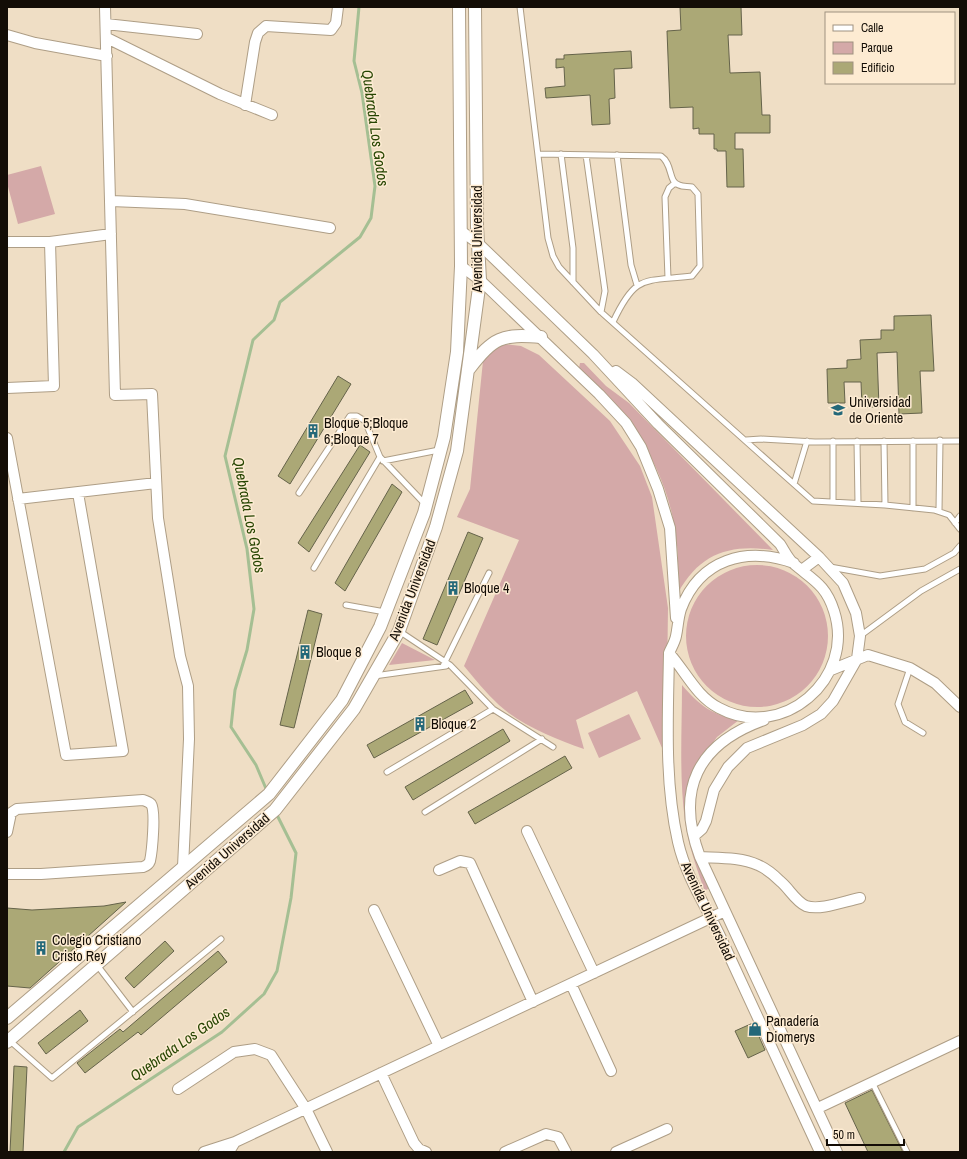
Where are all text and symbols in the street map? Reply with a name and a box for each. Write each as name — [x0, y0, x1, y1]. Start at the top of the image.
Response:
legend — [825, 12, 955, 84]
text: Calle — [861, 20, 883, 36]
text: Parque — [861, 40, 893, 56]
text: Edificio — [861, 60, 894, 76]
water label: Quebrada Los Godos — [357, 68, 394, 188]
street label: Avenida Universidad — [468, 185, 486, 294]
place label: Universidad de Oriente — [849, 393, 911, 427]
school or university icon: Universidad de Oriente — [830, 402, 846, 418]
place label: Bloque 5;Bloque 6;Bloque 7 — [324, 414, 408, 448]
building icon: Bloque 5;Bloque 6;Bloque 7 — [305, 423, 321, 439]
water label: Quebrada Los Godos — [228, 455, 271, 575]
street label: Avenida Universidad — [384, 537, 440, 644]
place label: Bloque 4 — [464, 579, 510, 597]
building icon: Bloque 4 — [445, 580, 461, 596]
place label: Bloque 8 — [316, 643, 361, 661]
building icon: Bloque 8 — [297, 644, 313, 660]
place label: Bloque 2 — [431, 715, 476, 733]
building icon: Bloque 2 — [412, 716, 428, 732]
street label: Avenida Universidad — [180, 809, 273, 894]
street label: Avenida Universidad — [677, 858, 739, 963]
place label: Colegio Cristiano Cristo Rey — [52, 931, 141, 965]
building icon: Colegio Cristiano Cristo Rey — [33, 940, 49, 956]
water label: Quebrada Los Godos — [126, 1001, 234, 1086]
place label: Panadería Diomerys — [766, 1012, 820, 1046]
shop icon: Panadería Diomerys — [747, 1021, 763, 1037]
scale bar — [827, 1121, 904, 1147]
text: 50 m — [833, 1127, 855, 1143]

